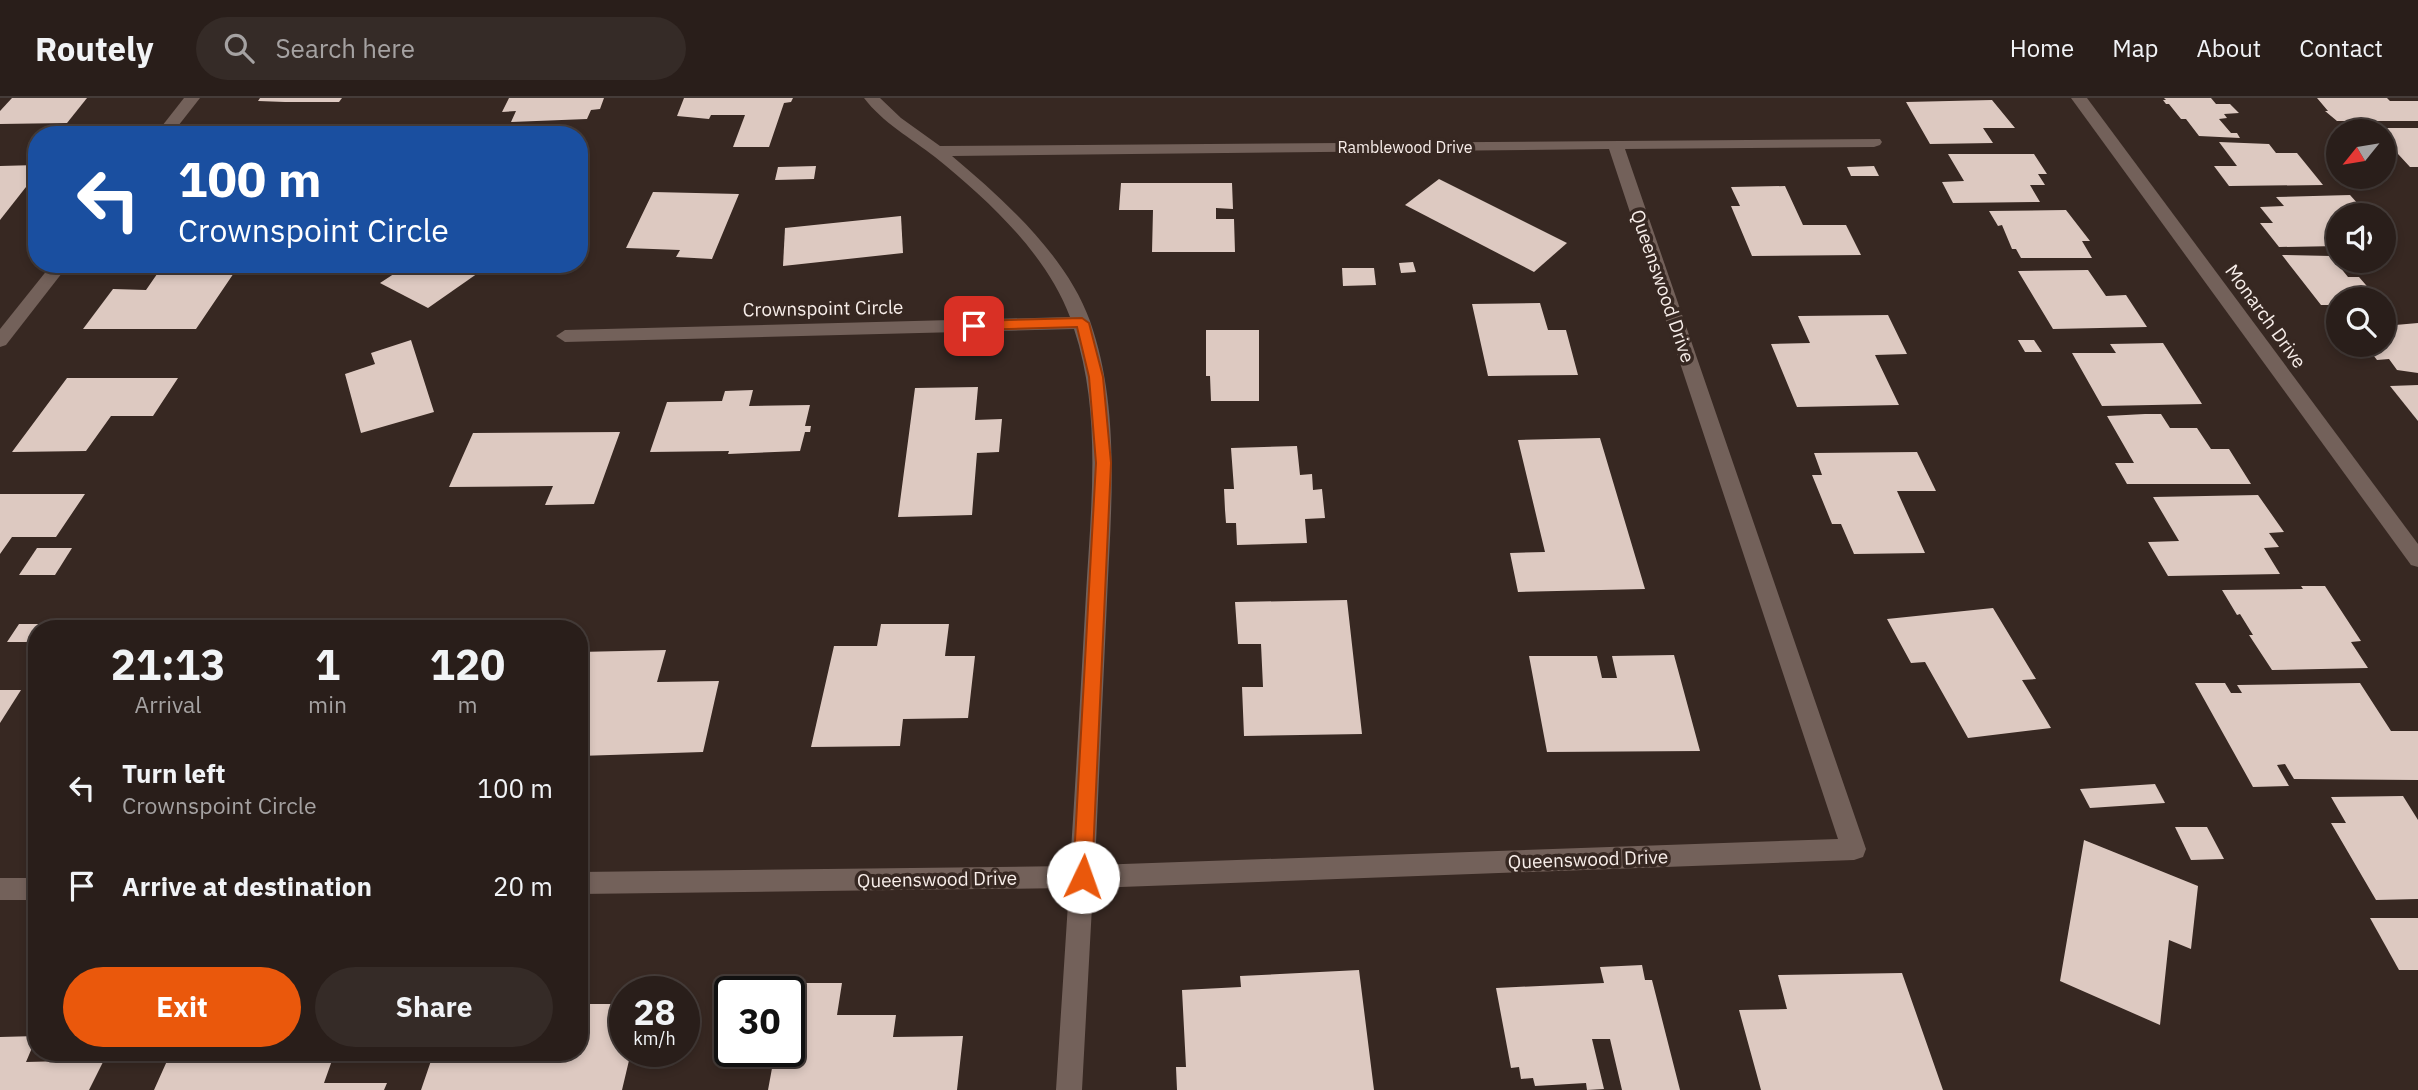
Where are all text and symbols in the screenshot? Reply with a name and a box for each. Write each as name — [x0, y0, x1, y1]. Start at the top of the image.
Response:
search box — [196, 17, 686, 80]
text: Routely — [35, 27, 154, 70]
icon: search — [220, 29, 258, 67]
text: Search here — [276, 31, 415, 65]
text: Home — [2010, 32, 2074, 64]
text: Map — [2112, 32, 2158, 64]
text: About — [2196, 32, 2261, 64]
text: Contact — [2299, 32, 2383, 64]
north arrow — [2326, 119, 2396, 189]
map controls — [2326, 119, 2396, 357]
street label: Ramblewood Drive — [1337, 137, 1473, 157]
text: 100 m — [178, 147, 322, 210]
icon: left — [63, 154, 154, 245]
button: sound — [2326, 203, 2396, 273]
street label: Queenswood Drive — [1626, 206, 1700, 366]
text: Crownspoint Circle — [178, 209, 449, 251]
street label: Monarch Drive — [2220, 259, 2312, 373]
button: search — [2326, 287, 2396, 357]
street label: Crownspoint Circle — [742, 295, 904, 321]
pin — [944, 296, 1004, 356]
icon: arrive — [955, 307, 993, 345]
text: 21:13 — [111, 637, 225, 692]
text: 1 — [315, 637, 340, 692]
text: 120 — [430, 637, 505, 692]
text: Arrival — [135, 689, 202, 719]
text: min — [308, 689, 347, 719]
text: m — [457, 689, 478, 719]
text: Turn left — [122, 756, 225, 790]
icon: left — [63, 769, 101, 807]
text: 100 m — [477, 771, 553, 805]
text: Crownspoint Circle — [122, 790, 317, 820]
position arrow — [1046, 840, 1120, 914]
street label: Queenswood Drive — [1507, 844, 1669, 874]
street label: Queenswood Drive — [857, 866, 1017, 892]
icon: arrive — [63, 867, 101, 905]
text: Arrive at destination — [122, 869, 372, 903]
text: 20 m — [493, 869, 553, 903]
button: Exit — [63, 967, 301, 1047]
button: Share — [315, 967, 553, 1047]
speed limit sign: 30 — [714, 976, 805, 1067]
text: 28 — [633, 989, 676, 1035]
text: km/h — [633, 1027, 676, 1050]

